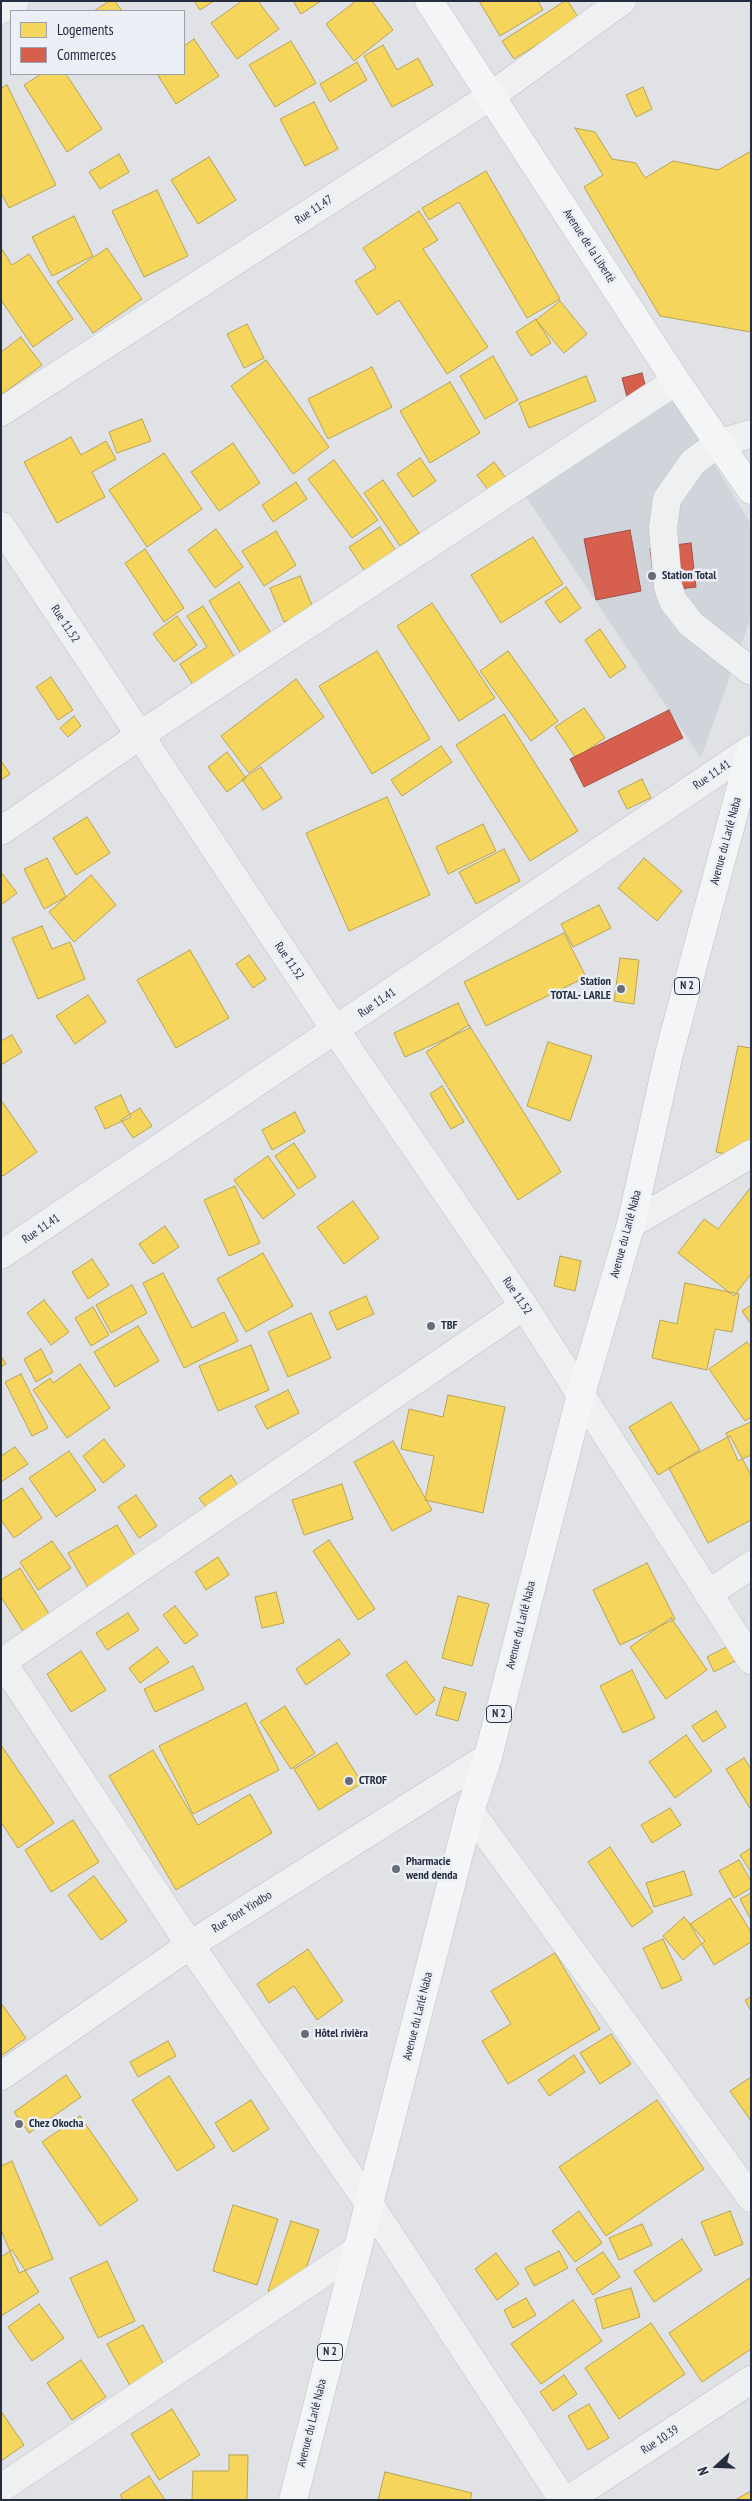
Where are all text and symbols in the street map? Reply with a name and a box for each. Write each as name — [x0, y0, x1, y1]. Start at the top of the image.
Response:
legend — [10, 10, 185, 75]
text: Logements — [57, 20, 113, 39]
text: Commerces — [57, 45, 116, 64]
street label: Rue 11.47 — [292, 192, 336, 228]
street label: Avenue de la Liberté — [560, 206, 618, 286]
place label: Station Total — [662, 569, 716, 583]
marker: Station Total — [646, 570, 658, 582]
street label: Rue 11.52 — [47, 602, 83, 646]
street label: Rue 11.41 — [690, 757, 734, 793]
street label: Avenue du Larlé Naba — [707, 796, 745, 886]
street label: Rue 11.52 — [271, 939, 307, 983]
place label: Station TOTAL- LARLE — [550, 975, 611, 1003]
road number: N 2 — [674, 978, 700, 994]
marker: Station TOTAL- LARLE — [615, 983, 627, 995]
street label: Rue 11.41 — [355, 985, 399, 1021]
street label: Avenue du Larlé Naba — [607, 1189, 645, 1279]
street label: Rue 11.41 — [19, 1211, 63, 1247]
street label: Rue 11.52 — [499, 1274, 535, 1318]
place label: TBF — [441, 1319, 458, 1333]
marker: TBF — [425, 1320, 437, 1332]
street label: Avenue du Larlé Naba — [503, 1579, 539, 1671]
road number: N 2 — [486, 1706, 512, 1722]
place label: CTROF — [359, 1774, 387, 1788]
marker: CTROF — [343, 1775, 355, 1787]
place label: Pharmacie wend denda — [406, 1855, 458, 1883]
marker: Pharmacie wend denda — [390, 1863, 402, 1875]
street label: Rue Tont Yindbo — [209, 1888, 275, 1936]
street label: Avenue du Larlé Naba — [400, 1970, 436, 2062]
place label: Hôtel rivièra — [315, 2027, 368, 2041]
marker: Hôtel rivièra — [299, 2028, 311, 2040]
place label: Chez Okocha — [29, 2117, 83, 2131]
marker: Chez Okocha — [13, 2118, 25, 2130]
road number: N 2 — [318, 2344, 342, 2360]
street label: Avenue du Larlé Naba — [294, 2377, 330, 2469]
street label: Rue 10.39 — [638, 2422, 682, 2458]
north arrow — [692, 2441, 742, 2491]
text: N — [693, 2464, 713, 2478]

